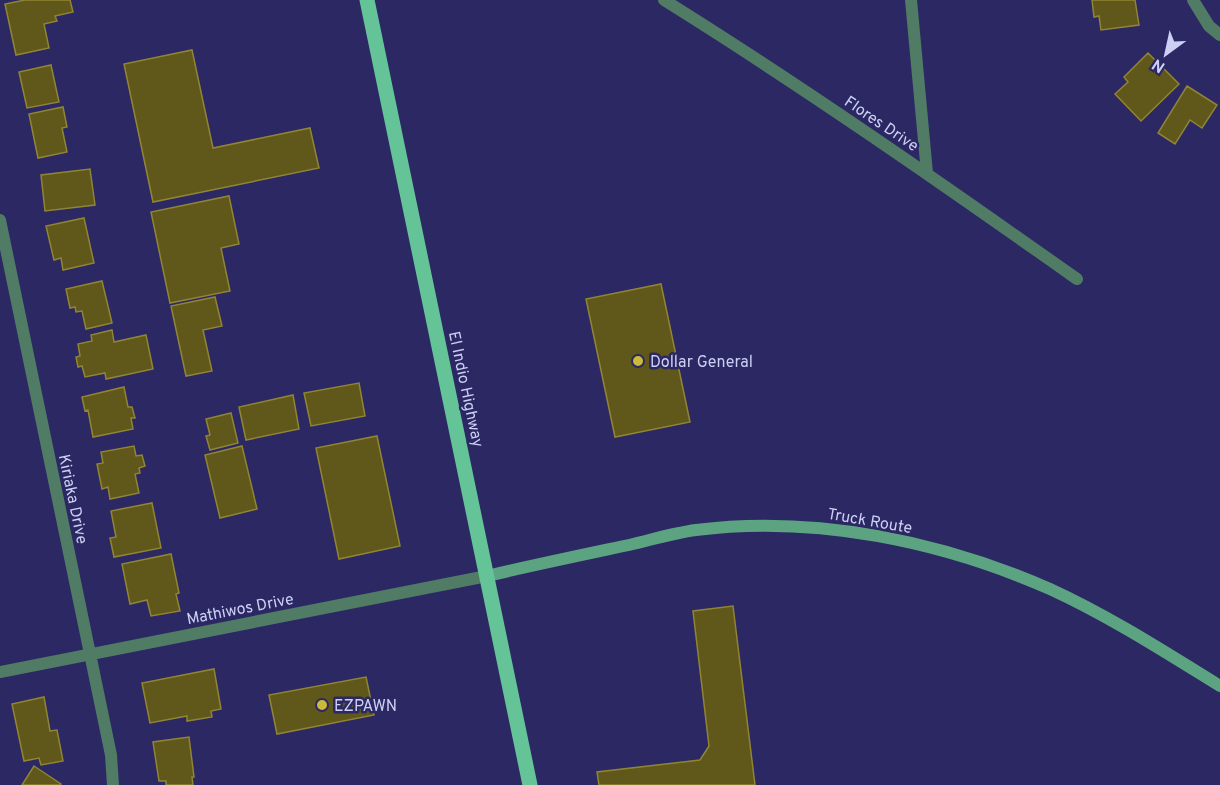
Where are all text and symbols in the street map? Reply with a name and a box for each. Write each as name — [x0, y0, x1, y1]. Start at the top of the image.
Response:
north arrow — [1136, 24, 1196, 84]
text: N — [1149, 53, 1169, 76]
street label: Flores Drive — [840, 92, 922, 157]
street label: El Indio Highway — [443, 329, 487, 449]
place label: Dollar General — [650, 353, 753, 373]
marker: Dollar General — [631, 354, 645, 368]
street label: Kiriaka Drive — [53, 453, 91, 546]
street label: Truck Route — [826, 505, 914, 539]
street label: Mathiwos Drive — [185, 590, 296, 630]
place label: EZPAWN — [334, 697, 397, 717]
marker: EZPAWN — [315, 698, 329, 712]

